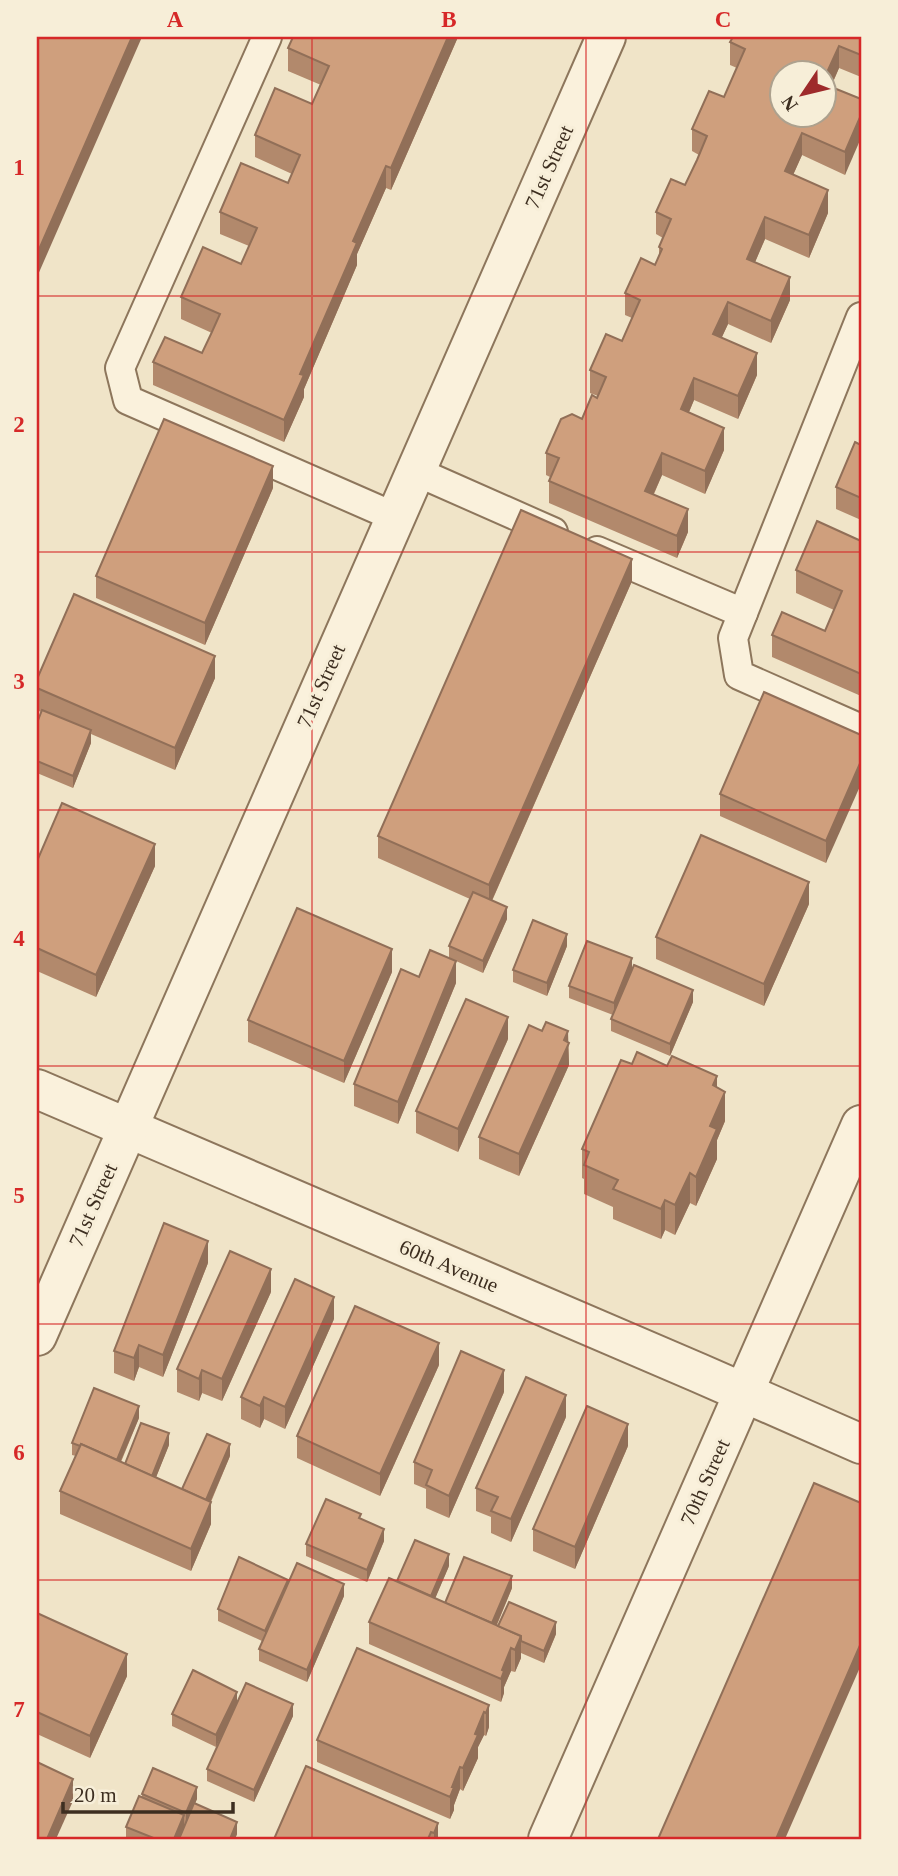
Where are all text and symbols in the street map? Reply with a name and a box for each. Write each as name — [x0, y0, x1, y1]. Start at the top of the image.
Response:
text: A — [167, 7, 184, 32]
text: B — [441, 7, 457, 32]
text: C — [715, 7, 731, 32]
north arrow — [768, 60, 838, 130]
text: N — [777, 92, 802, 115]
street label: 71st Street — [520, 121, 578, 213]
text: 1 — [13, 155, 25, 180]
text: 2 — [13, 412, 25, 437]
street label: 71st Street — [292, 640, 350, 732]
text: 3 — [13, 669, 25, 694]
text: 4 — [13, 926, 25, 951]
street label: 71st Street — [64, 1159, 122, 1251]
text: 5 — [13, 1183, 25, 1208]
street label: 60th Avenue — [396, 1234, 502, 1298]
street label: 70th Street — [675, 1435, 735, 1529]
text: 6 — [13, 1440, 25, 1465]
text: 7 — [13, 1697, 25, 1722]
scale bar — [63, 1771, 233, 1815]
text: 20 m — [74, 1783, 117, 1807]

